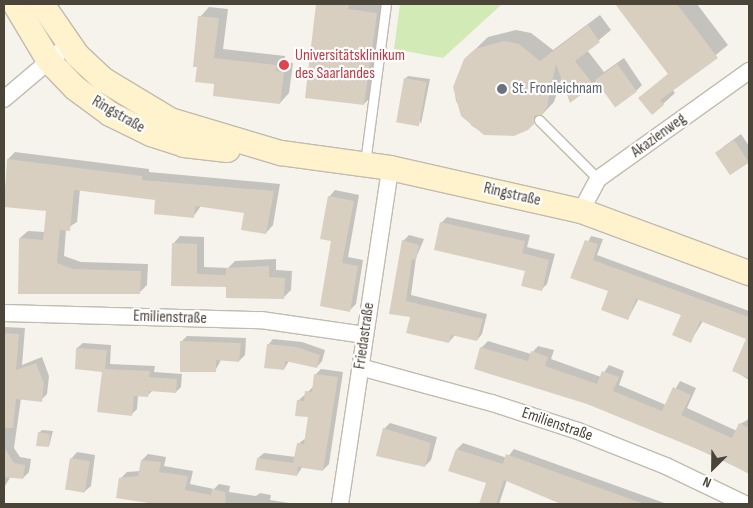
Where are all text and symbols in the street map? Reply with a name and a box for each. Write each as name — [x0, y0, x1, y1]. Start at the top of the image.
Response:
place label: Universitätsklinikum des Saarlandes — [295, 46, 405, 84]
marker: Universitätsklinikum des Saarlandes — [277, 58, 291, 72]
place label: St. Fronleichnam — [512, 79, 602, 99]
marker: St. Fronleichnam — [496, 83, 508, 95]
street label: Ringstraße — [88, 92, 148, 138]
street label: Akazienweg — [628, 110, 690, 162]
street label: Ringstraße — [482, 179, 542, 211]
street label: Friedastraße — [351, 301, 379, 371]
street label: Emilienstraße — [133, 307, 207, 329]
street label: Emilienstraße — [519, 404, 595, 446]
north arrow — [688, 443, 738, 493]
text: N — [700, 473, 714, 492]

